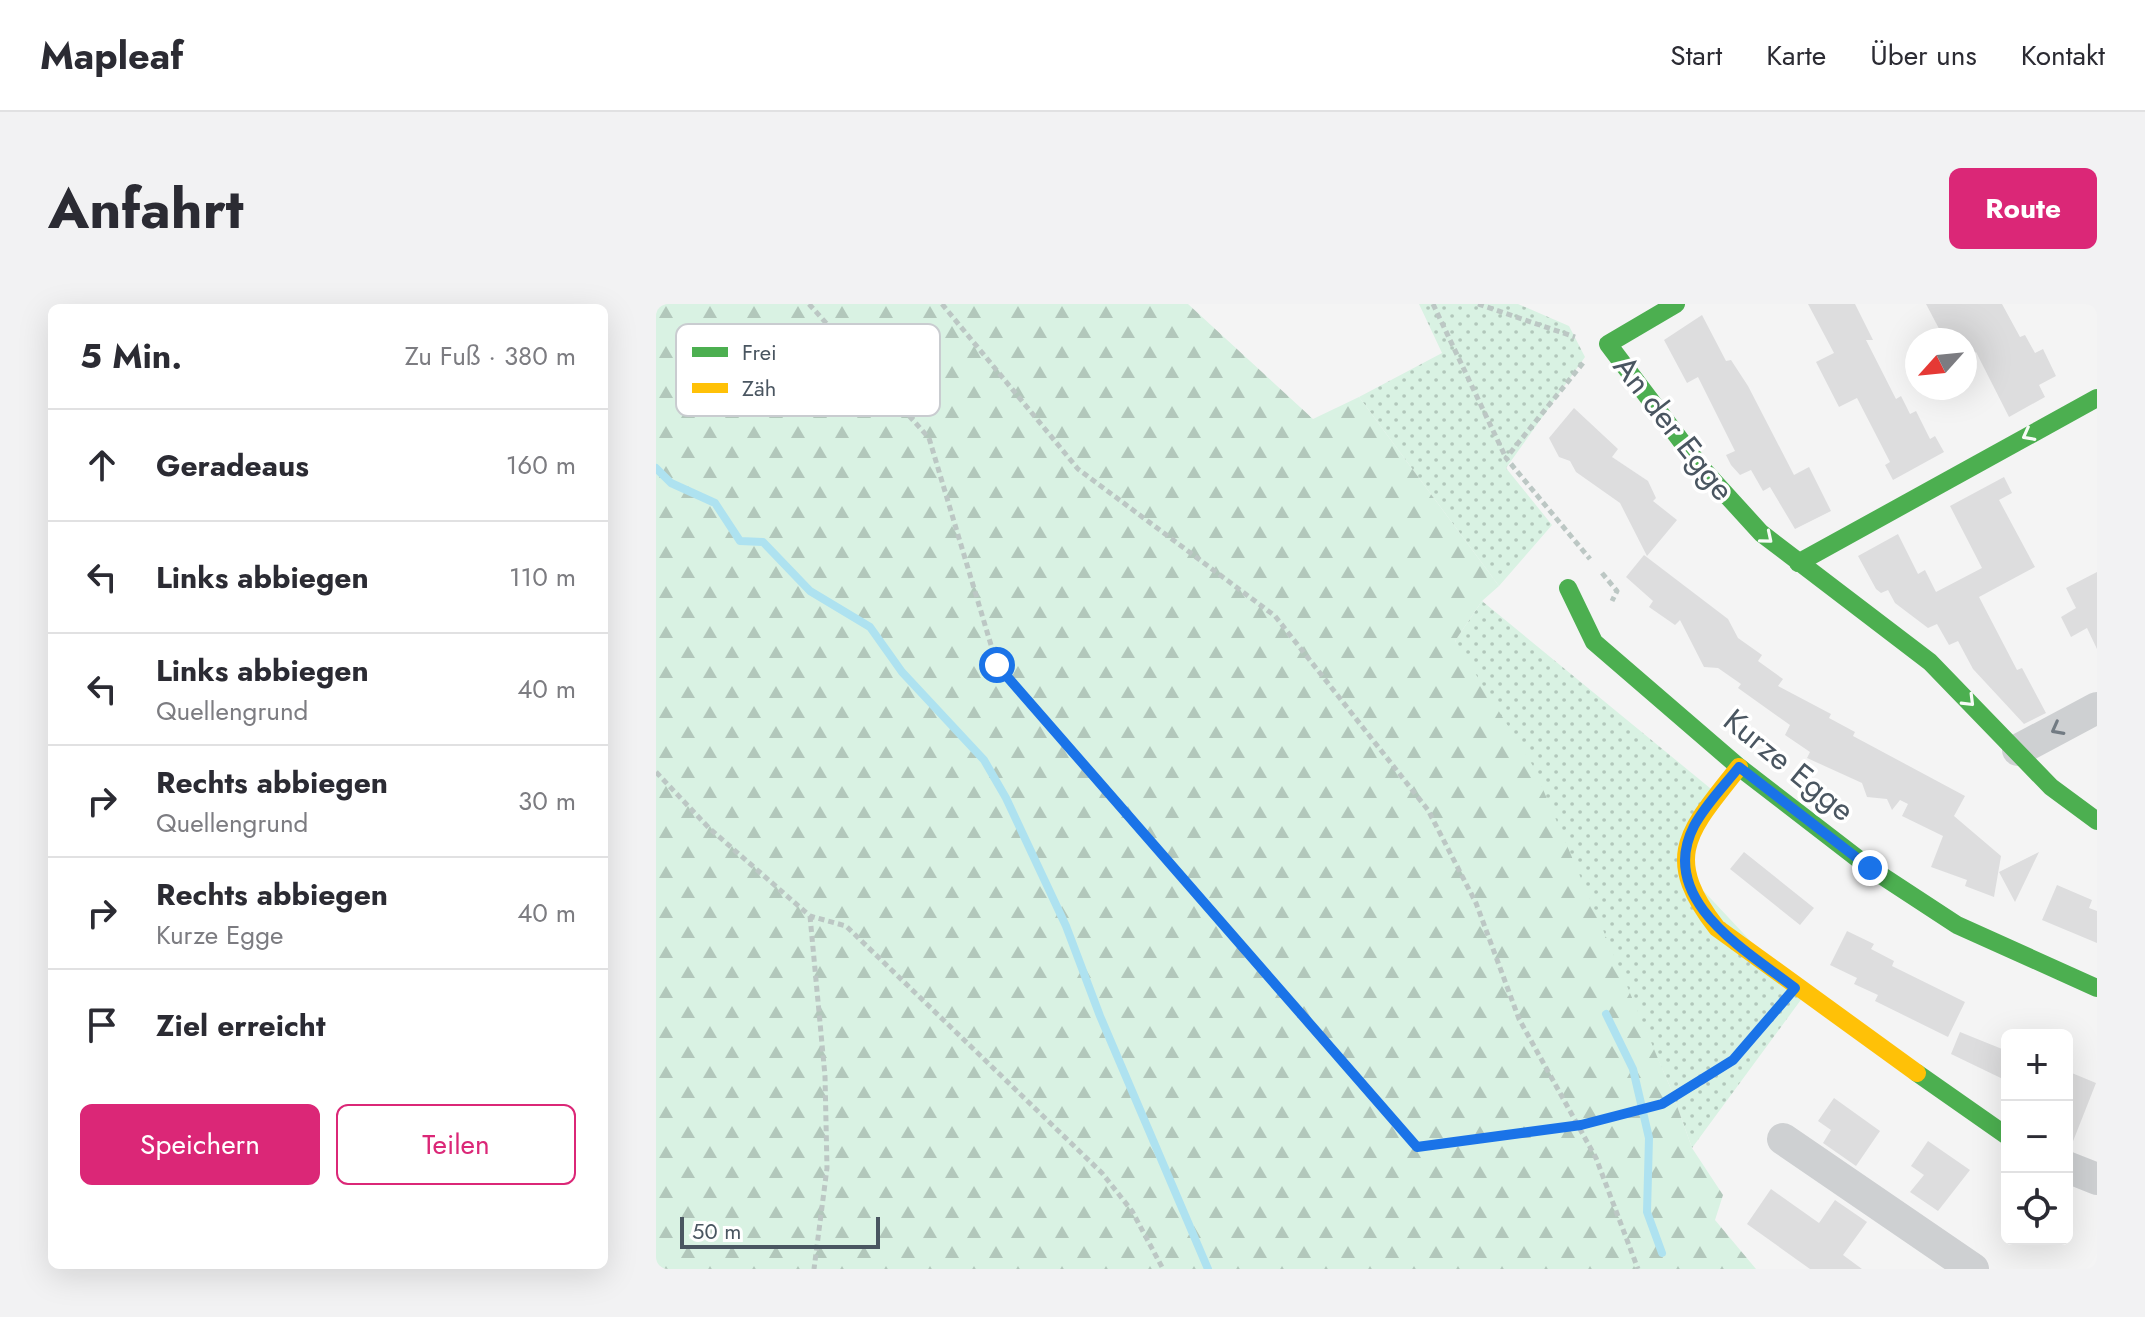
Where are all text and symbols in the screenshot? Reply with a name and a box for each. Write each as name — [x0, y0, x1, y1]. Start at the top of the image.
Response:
text: Mapleaf — [40, 28, 183, 83]
text: Start — [1670, 35, 1722, 76]
text: Karte — [1766, 35, 1826, 76]
text: Über uns — [1870, 35, 1977, 76]
text: Kontakt — [2021, 35, 2105, 76]
text: Anfahrt — [48, 168, 244, 249]
button: Route — [1949, 168, 2097, 249]
legend — [676, 324, 940, 416]
north arrow — [1905, 328, 1977, 400]
text: 5 Min. — [80, 332, 182, 381]
text: Frei — [742, 336, 777, 368]
text: Zu Fuß · 380 m — [405, 337, 576, 375]
street label: An der Egge — [1603, 346, 1745, 510]
text: Zäh — [742, 372, 776, 404]
one-way arrow — [2022, 426, 2037, 441]
icon: ahead — [80, 443, 124, 487]
text: Geradeaus — [156, 444, 309, 487]
text: 160 m — [506, 446, 576, 484]
one-way arrow — [1758, 528, 1773, 543]
icon: left — [80, 555, 124, 599]
text: Links abbiegen — [156, 556, 369, 599]
text: 110 m — [509, 558, 576, 596]
route start — [979, 647, 1015, 683]
text: Links abbiegen — [156, 649, 369, 692]
icon: left — [80, 667, 124, 711]
text: 40 m — [517, 670, 576, 708]
text: Quellengrund — [156, 692, 308, 730]
one-way arrow — [1960, 692, 1974, 706]
street label: Kurze Egge — [1714, 698, 1864, 832]
one-way arrow — [2051, 719, 2065, 734]
text: Rechts abbiegen — [156, 761, 388, 804]
icon: right — [80, 779, 124, 823]
text: 30 m — [518, 782, 576, 820]
text: Quellengrund — [156, 804, 308, 842]
route end — [1852, 850, 1888, 886]
text: Rechts abbiegen — [156, 873, 388, 916]
icon: right — [80, 891, 124, 935]
text: 40 m — [517, 894, 576, 932]
text: Kurze Egge — [156, 916, 283, 954]
icon: arrive — [80, 1003, 124, 1047]
text: Ziel erreicht — [156, 1004, 325, 1047]
map controls — [2001, 1029, 2073, 1245]
button: + — [2001, 1029, 2073, 1101]
button: − — [2001, 1101, 2073, 1173]
button: Speichern — [80, 1104, 320, 1185]
button: Teilen — [336, 1104, 576, 1185]
button: locate — [2001, 1173, 2073, 1245]
scale bar — [680, 1213, 880, 1249]
text: 50 m — [692, 1215, 741, 1247]

